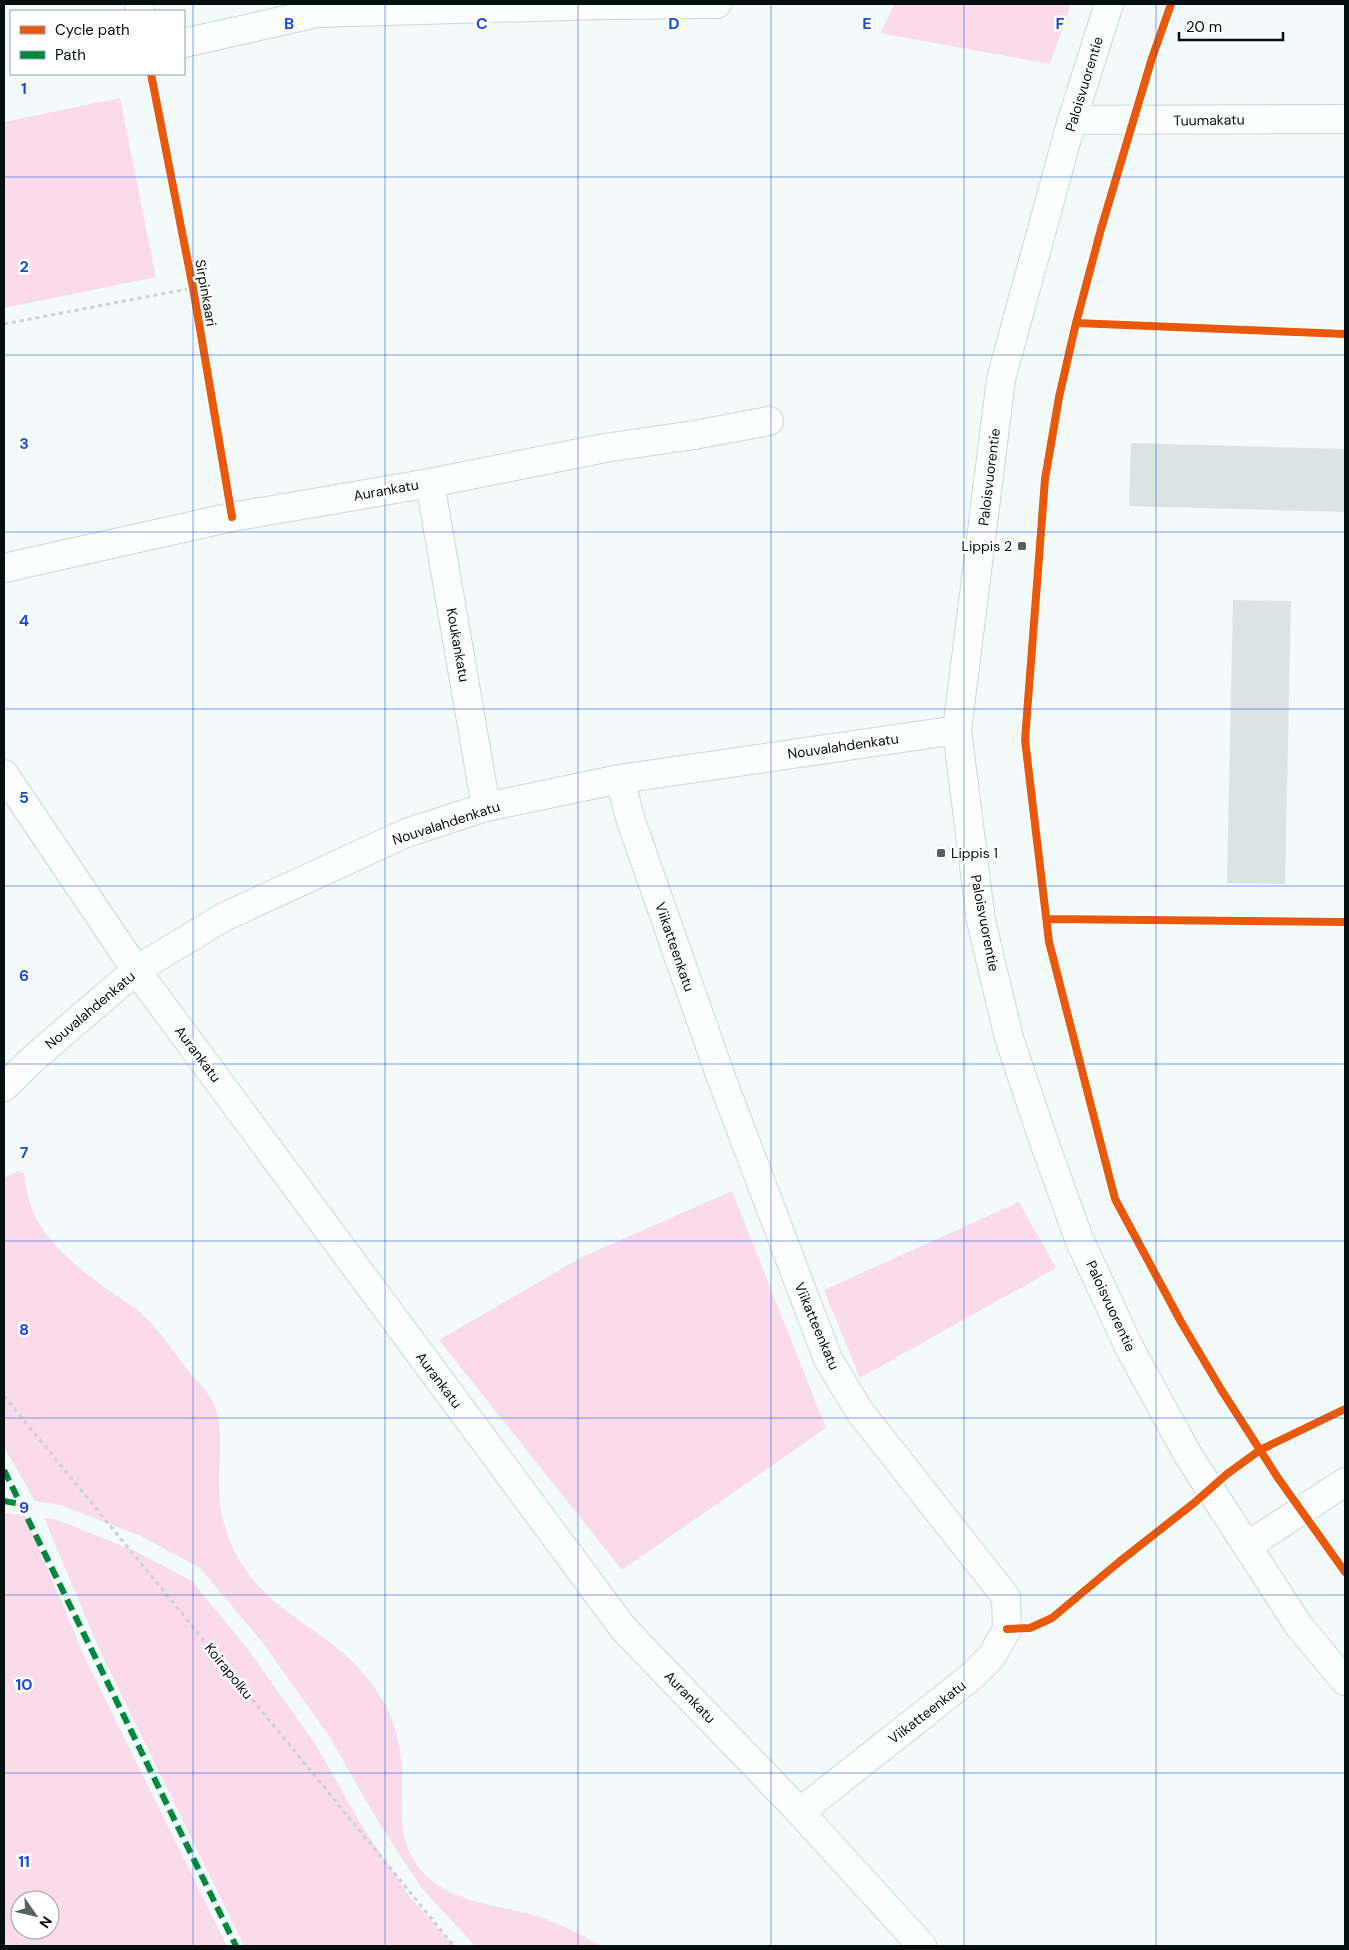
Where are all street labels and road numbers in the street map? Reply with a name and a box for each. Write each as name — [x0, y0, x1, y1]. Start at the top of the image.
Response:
street label: Paloisvuorentie — [1061, 34, 1107, 134]
street label: Tuumakatu — [1173, 110, 1245, 130]
street label: Sirpinkaari — [191, 258, 221, 328]
street label: Paloisvuorentie — [974, 427, 1004, 527]
street label: Aurankatu — [352, 475, 420, 505]
street label: Koukankatu — [443, 607, 473, 683]
street label: Nouvalahdenkatu — [786, 729, 900, 763]
street label: Nouvalahdenkatu — [390, 797, 502, 849]
street label: Paloisvuorentie — [967, 873, 1003, 973]
street label: Viikatteenkatu — [651, 900, 699, 994]
street label: Nouvalahdenkatu — [41, 967, 139, 1053]
street label: Aurankatu — [171, 1022, 225, 1086]
street label: Paloisvuorentie — [1082, 1258, 1140, 1354]
street label: Viikatteenkatu — [791, 1280, 843, 1372]
street label: Aurankatu — [412, 1348, 466, 1412]
street label: Koirapolku — [201, 1639, 257, 1703]
street label: Aurankatu — [661, 1667, 719, 1727]
street label: Viikatteenkatu — [885, 1676, 969, 1748]

